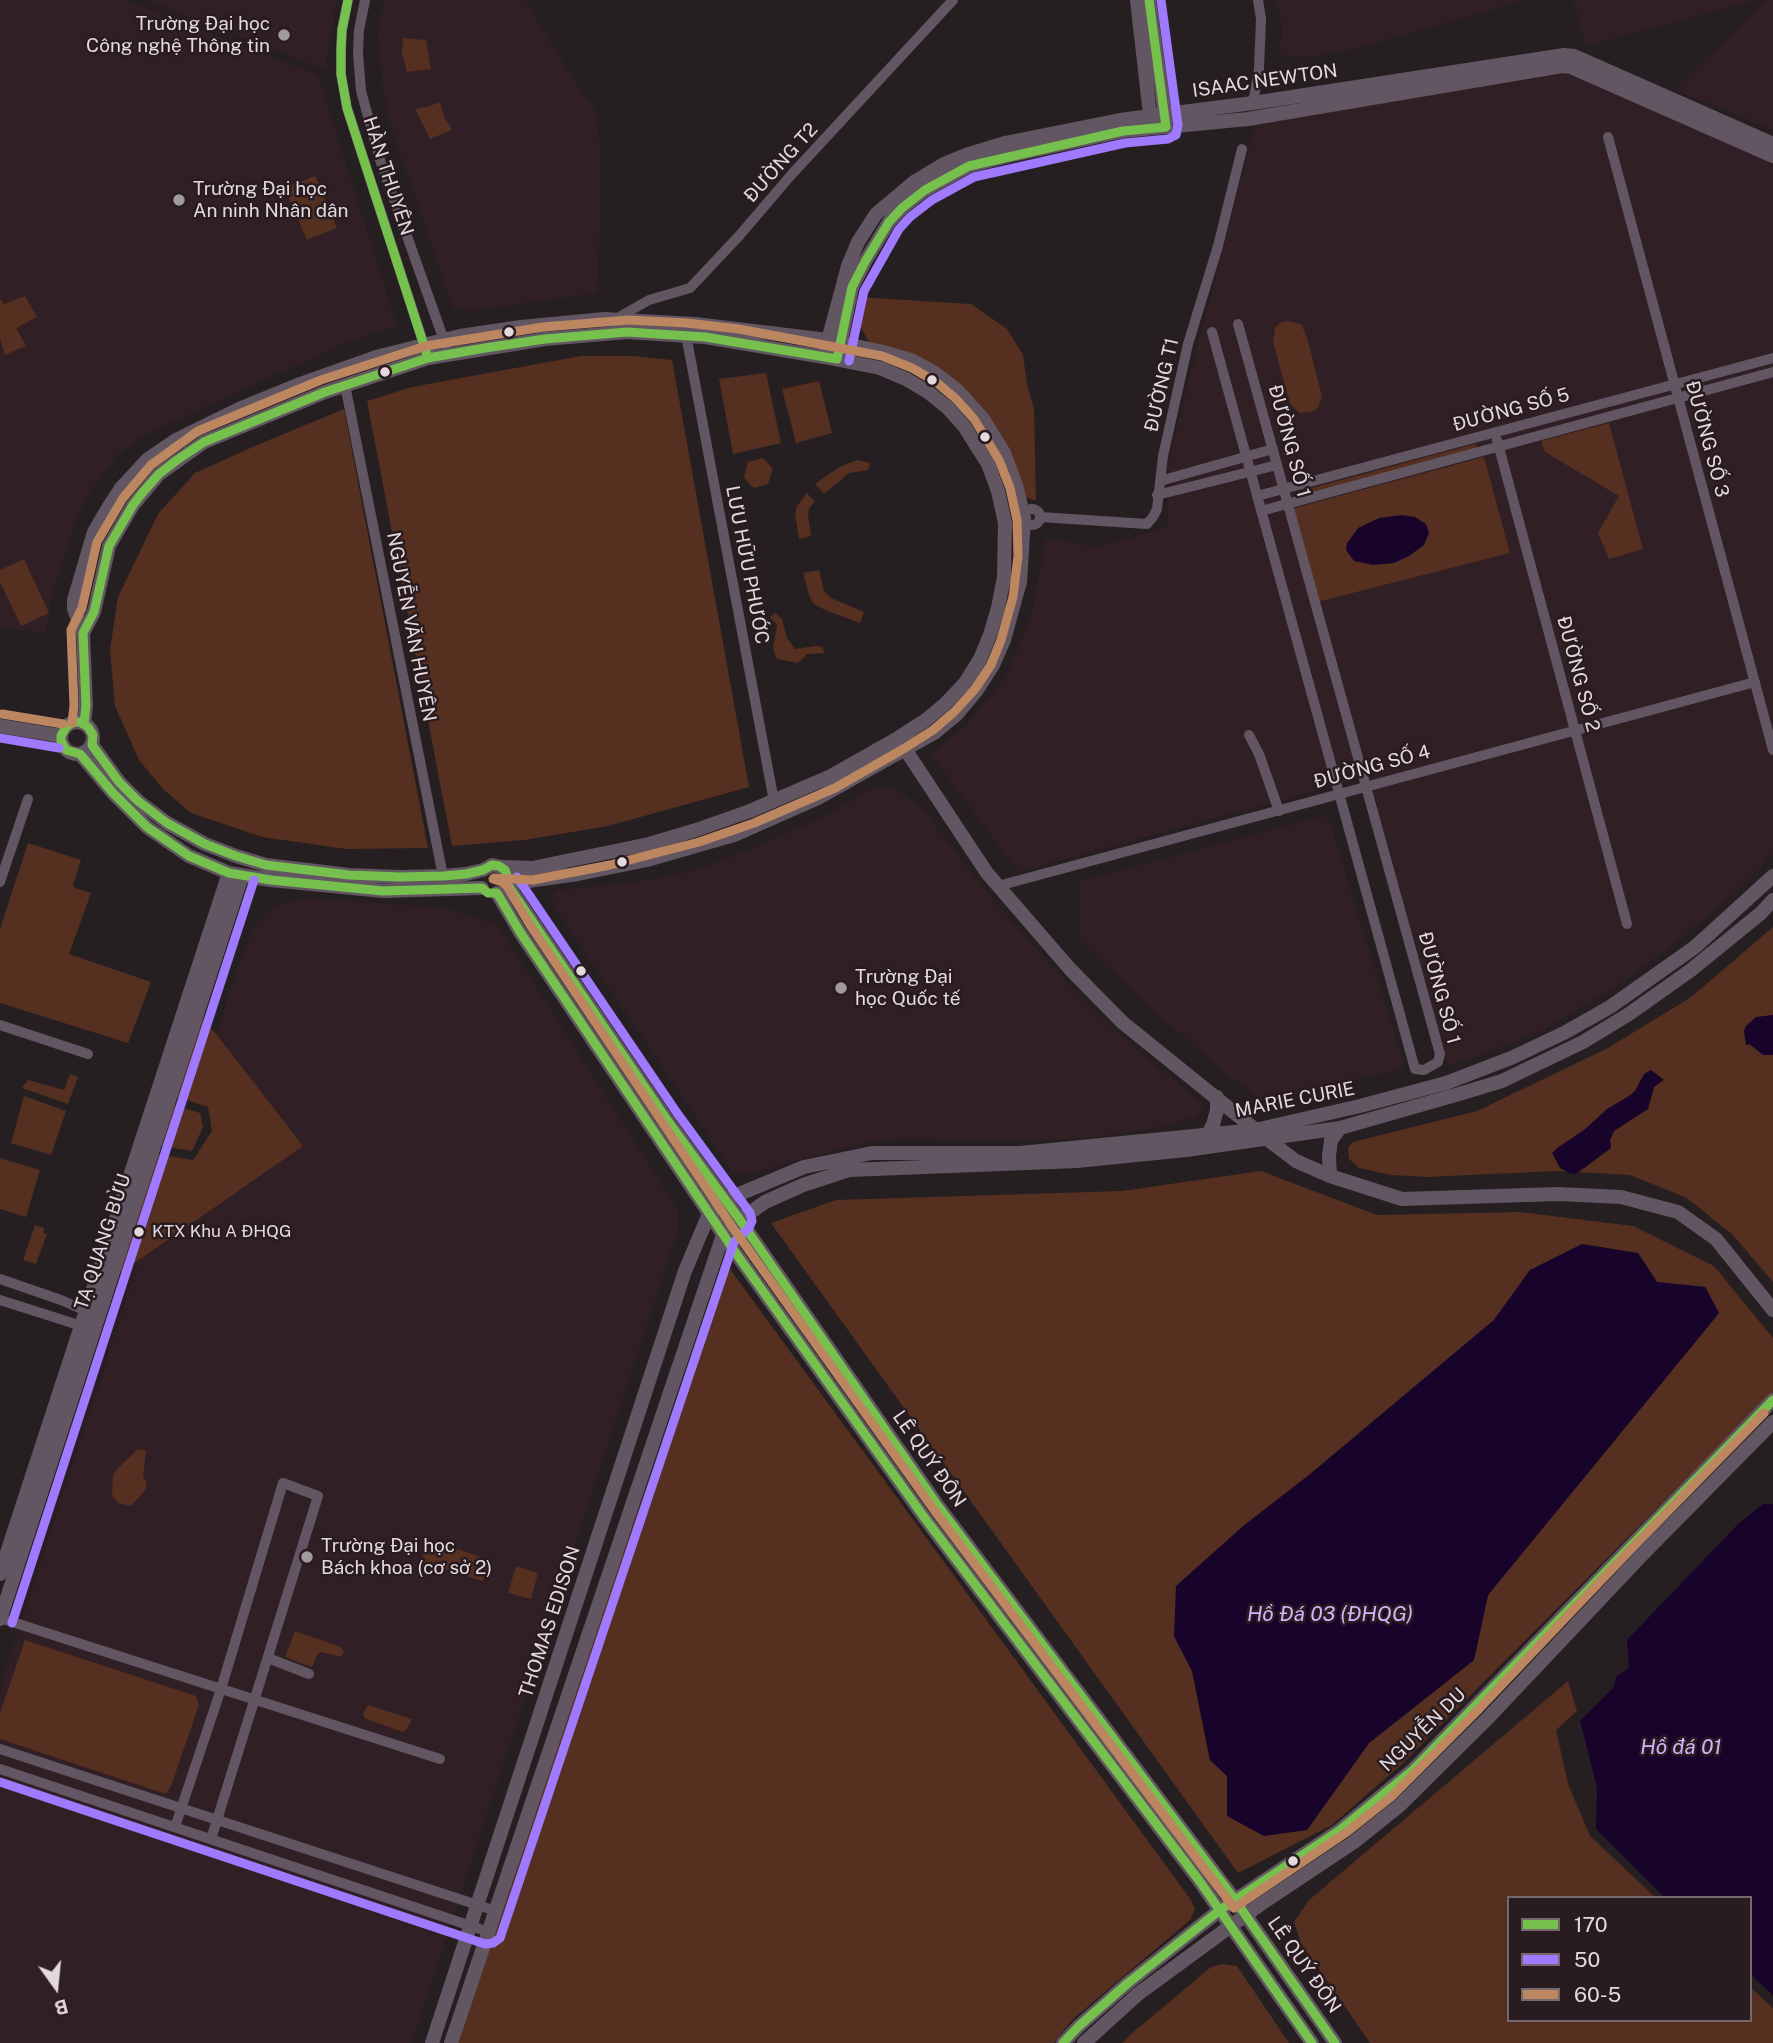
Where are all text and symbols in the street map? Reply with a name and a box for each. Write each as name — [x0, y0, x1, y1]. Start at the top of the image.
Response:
place label: Trường Đại học Công nghệ Thông tin — [86, 13, 270, 57]
marker: Trường Đại học Công nghệ Thông tin — [276, 27, 292, 43]
street label: ISAAC NEWTON — [1191, 60, 1339, 102]
street label: HÀN THUYÊN — [358, 114, 418, 238]
street label: ĐƯỜNG T2 — [739, 119, 823, 207]
place label: Trường Đại học An ninh Nhân dân — [193, 178, 349, 222]
marker: Trường Đại học An ninh Nhân dân — [171, 192, 187, 208]
unlabelled marker — [502, 325, 516, 339]
street label: ĐƯỜNG T1 — [1140, 336, 1184, 434]
unlabelled marker — [378, 365, 392, 379]
unlabelled marker — [925, 373, 939, 387]
street label: ĐƯỜNG SỐ 3 — [1681, 378, 1733, 500]
street label: ĐƯỜNG SỐ 1 — [1263, 382, 1315, 500]
street label: ĐƯỜNG SỐ 5 — [1450, 383, 1572, 437]
unlabelled marker — [978, 430, 992, 444]
street label: LƯU HỮU PHƯỚC — [720, 484, 774, 646]
street label: NGUYỄN VĂN HUYÊN — [381, 530, 441, 724]
street label: ĐƯỜNG SỐ 2 — [1552, 614, 1604, 734]
street label: ĐƯỜNG SỐ 4 — [1311, 741, 1433, 793]
unlabelled marker — [615, 855, 629, 869]
street label: ĐƯỜNG SỐ 1 — [1413, 929, 1465, 1047]
unlabelled marker — [574, 964, 588, 978]
place label: Trường Đại học Quốc tế — [855, 966, 960, 1010]
marker: Trường Đại học Quốc tế — [833, 980, 849, 996]
street label: MARIE CURIE — [1233, 1077, 1357, 1123]
street label: TẠ QUANG BỬU — [70, 1171, 136, 1313]
place label: KTX Khu A ĐHQG — [152, 1222, 291, 1242]
marker: KTX Khu A ĐHQG — [132, 1225, 146, 1239]
street label: LÊ QUÝ ĐÔN — [887, 1406, 971, 1512]
place label: Trường Đại học Bách khoa (cơ sở 2) — [321, 1535, 492, 1579]
street label: THOMAS EDISON — [515, 1543, 585, 1701]
marker: Trường Đại học Bách khoa (cơ sở 2) — [299, 1549, 315, 1565]
water label: Hồ Đá 03 (ĐHQG) — [1247, 1602, 1413, 1628]
street label: NGUYỄN DU — [1375, 1683, 1471, 1777]
water label: Hồ đá 01 — [1640, 1735, 1722, 1761]
unlabelled marker — [1286, 1854, 1300, 1868]
legend — [1507, 1896, 1752, 2022]
street label: LÊ QUÝ ĐÔN — [1262, 1912, 1346, 2018]
text: 170 — [1574, 1912, 1608, 1937]
text: 50 — [1574, 1947, 1600, 1972]
north arrow — [21, 1952, 91, 2022]
text: 60-5 — [1574, 1982, 1621, 2007]
text: B — [52, 1995, 71, 2020]

